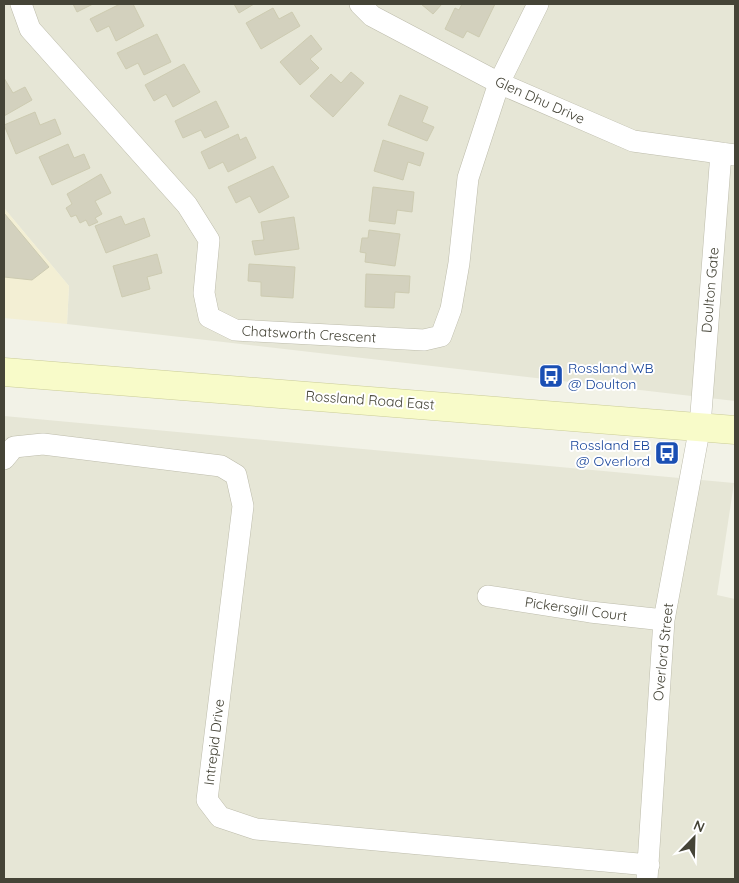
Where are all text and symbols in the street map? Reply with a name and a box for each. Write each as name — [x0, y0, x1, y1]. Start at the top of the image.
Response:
street label: Glen Dhu Drive — [492, 72, 588, 128]
street label: Doulton Gate — [697, 246, 723, 334]
street label: Chatsworth Crescent — [241, 321, 377, 347]
place label: Rossland WB @ Doulton — [568, 359, 654, 393]
bus stop icon: Rossland WB @ Doulton — [538, 363, 564, 389]
street label: Rossland Road East — [305, 387, 435, 414]
place label: Rossland EB @ Overlord — [570, 436, 650, 470]
bus stop icon: Rossland EB @ Overlord — [654, 440, 680, 466]
street label: Pickersgill Court — [524, 593, 629, 625]
street label: Overlord Street — [649, 602, 677, 702]
street label: Intrepid Drive — [200, 698, 228, 786]
north arrow — [669, 813, 719, 863]
text: N — [691, 816, 707, 836]

